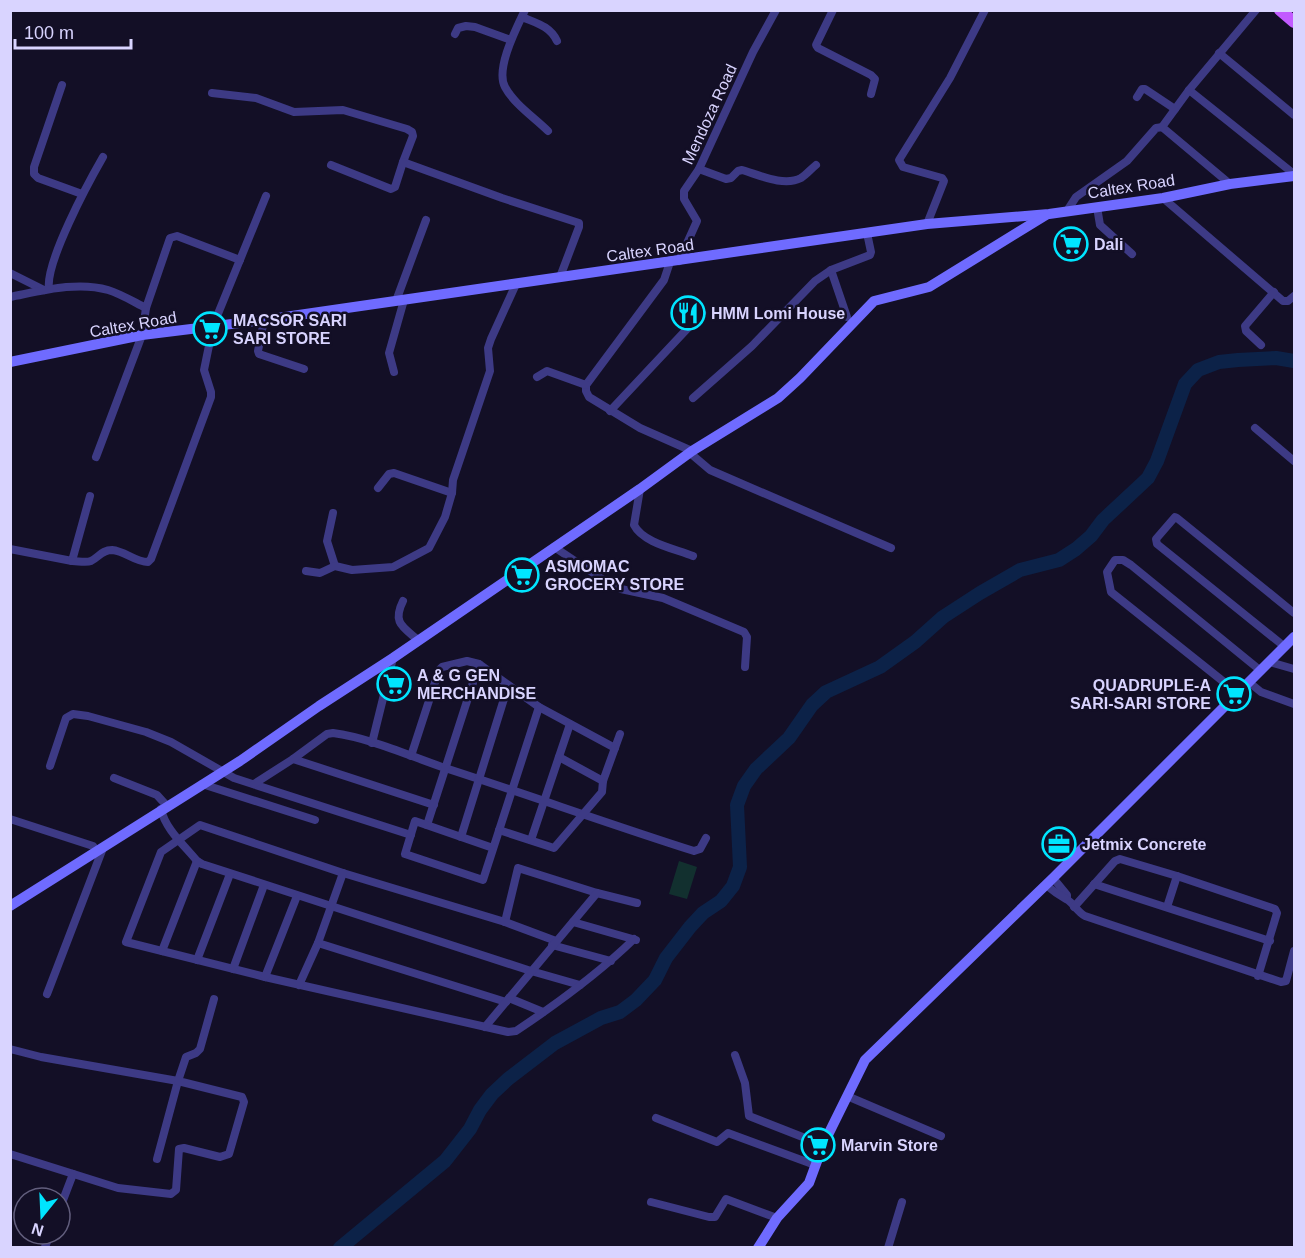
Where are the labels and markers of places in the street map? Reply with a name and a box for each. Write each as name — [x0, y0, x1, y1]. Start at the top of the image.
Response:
supermarket icon: Dali — [1053, 226, 1089, 262]
place label: Dali — [1094, 236, 1123, 253]
restaurant icon: HMM Lomi House — [670, 295, 706, 331]
place label: HMM Lomi House — [711, 305, 845, 322]
supermarket icon: MACSOR SARI SARI STORE — [192, 311, 228, 347]
place label: MACSOR SARI SARI STORE — [233, 312, 347, 347]
supermarket icon: ASMOMAC GROCERY STORE — [504, 557, 540, 593]
place label: ASMOMAC GROCERY STORE — [545, 558, 685, 593]
supermarket icon: A & G GEN MERCHANDISE — [376, 666, 412, 702]
place label: A & G GEN MERCHANDISE — [417, 667, 536, 702]
supermarket icon: QUADRUPLE-A SARI-SARI STORE — [1216, 676, 1252, 712]
place label: QUADRUPLE-A SARI-SARI STORE — [1070, 677, 1211, 712]
office icon: Jetmix Concrete — [1041, 826, 1077, 862]
place label: Jetmix Concrete — [1082, 836, 1207, 853]
supermarket icon: Marvin Store — [800, 1127, 836, 1163]
place label: Marvin Store — [841, 1137, 938, 1154]

